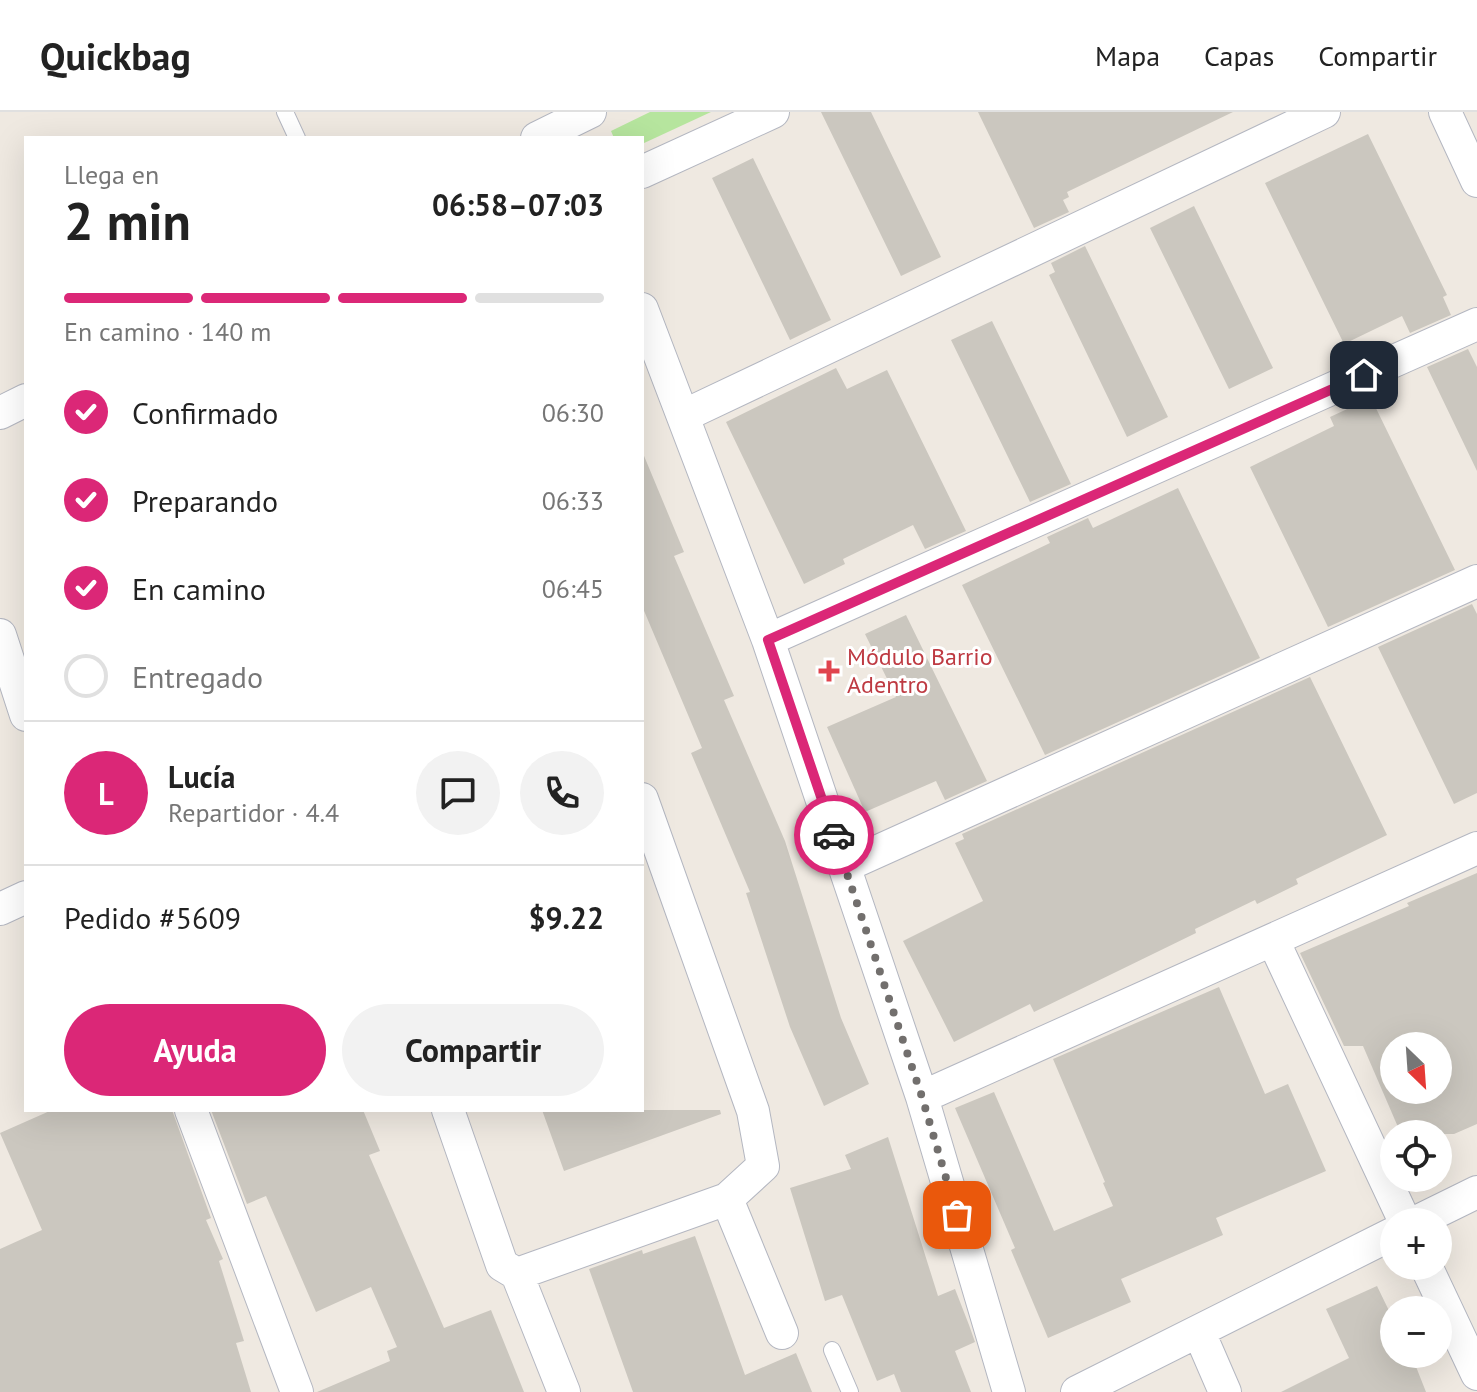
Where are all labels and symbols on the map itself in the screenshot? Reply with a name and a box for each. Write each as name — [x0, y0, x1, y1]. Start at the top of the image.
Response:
pin — [1330, 341, 1398, 409]
place label: Módulo Barrio Adentro — [847, 641, 993, 700]
marker: Módulo Barrio Adentro — [818, 660, 840, 682]
courier — [794, 795, 874, 875]
north arrow — [1380, 1032, 1452, 1104]
pin — [923, 1181, 991, 1249]

